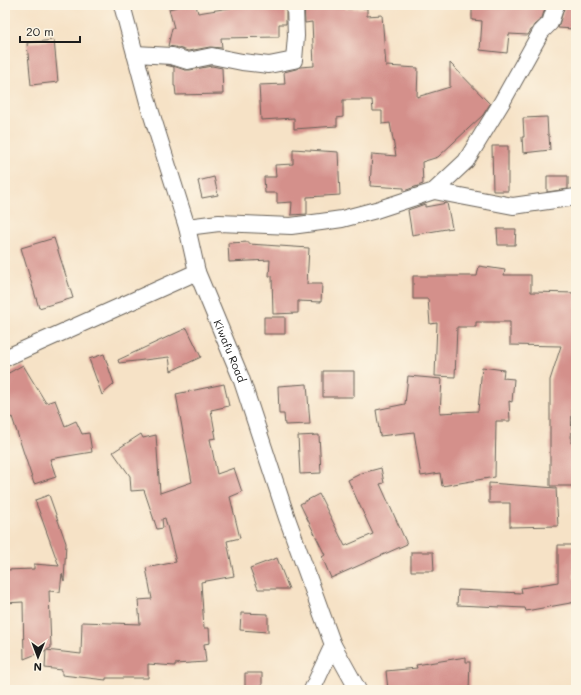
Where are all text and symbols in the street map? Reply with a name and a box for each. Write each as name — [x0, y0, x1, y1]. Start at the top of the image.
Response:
scale bar — [20, 18, 80, 44]
text: 20 m — [26, 23, 54, 39]
street label: Kiwafu Road — [211, 317, 250, 384]
north arrow — [18, 637, 58, 677]
text: N — [34, 660, 42, 675]

